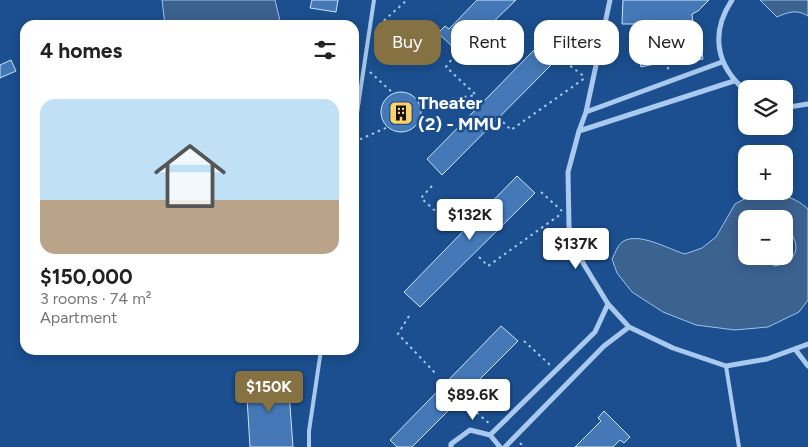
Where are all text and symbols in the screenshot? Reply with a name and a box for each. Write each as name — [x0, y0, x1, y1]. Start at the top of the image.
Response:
chip: Buy — [374, 20, 441, 65]
chip: Rent — [451, 20, 524, 65]
chip: Filters — [534, 20, 619, 65]
chip: New — [629, 20, 703, 65]
icon: filters — [311, 36, 339, 64]
text: 4 homes — [40, 38, 122, 63]
map controls — [738, 80, 793, 265]
button: layers — [738, 80, 793, 135]
place label: Theater (2) - MMU — [418, 92, 502, 135]
building icon: Theater (2) - MMU — [388, 100, 414, 126]
icon: home — [145, 131, 235, 221]
button: + — [738, 145, 793, 200]
pin: $132K — [435, 198, 505, 241]
text: $132K — [448, 205, 492, 224]
button: − — [738, 210, 793, 265]
pin: $137K — [541, 228, 611, 270]
text: $137K — [554, 234, 598, 253]
text: $150,000 — [40, 264, 133, 289]
text: 3 rooms · 74 m² — [40, 289, 152, 308]
text: Apartment — [40, 308, 117, 327]
pin: $150K — [234, 370, 304, 413]
text: $150K — [246, 377, 292, 396]
pin: $89.6K — [432, 378, 514, 421]
text: $89.6K — [447, 385, 499, 404]

